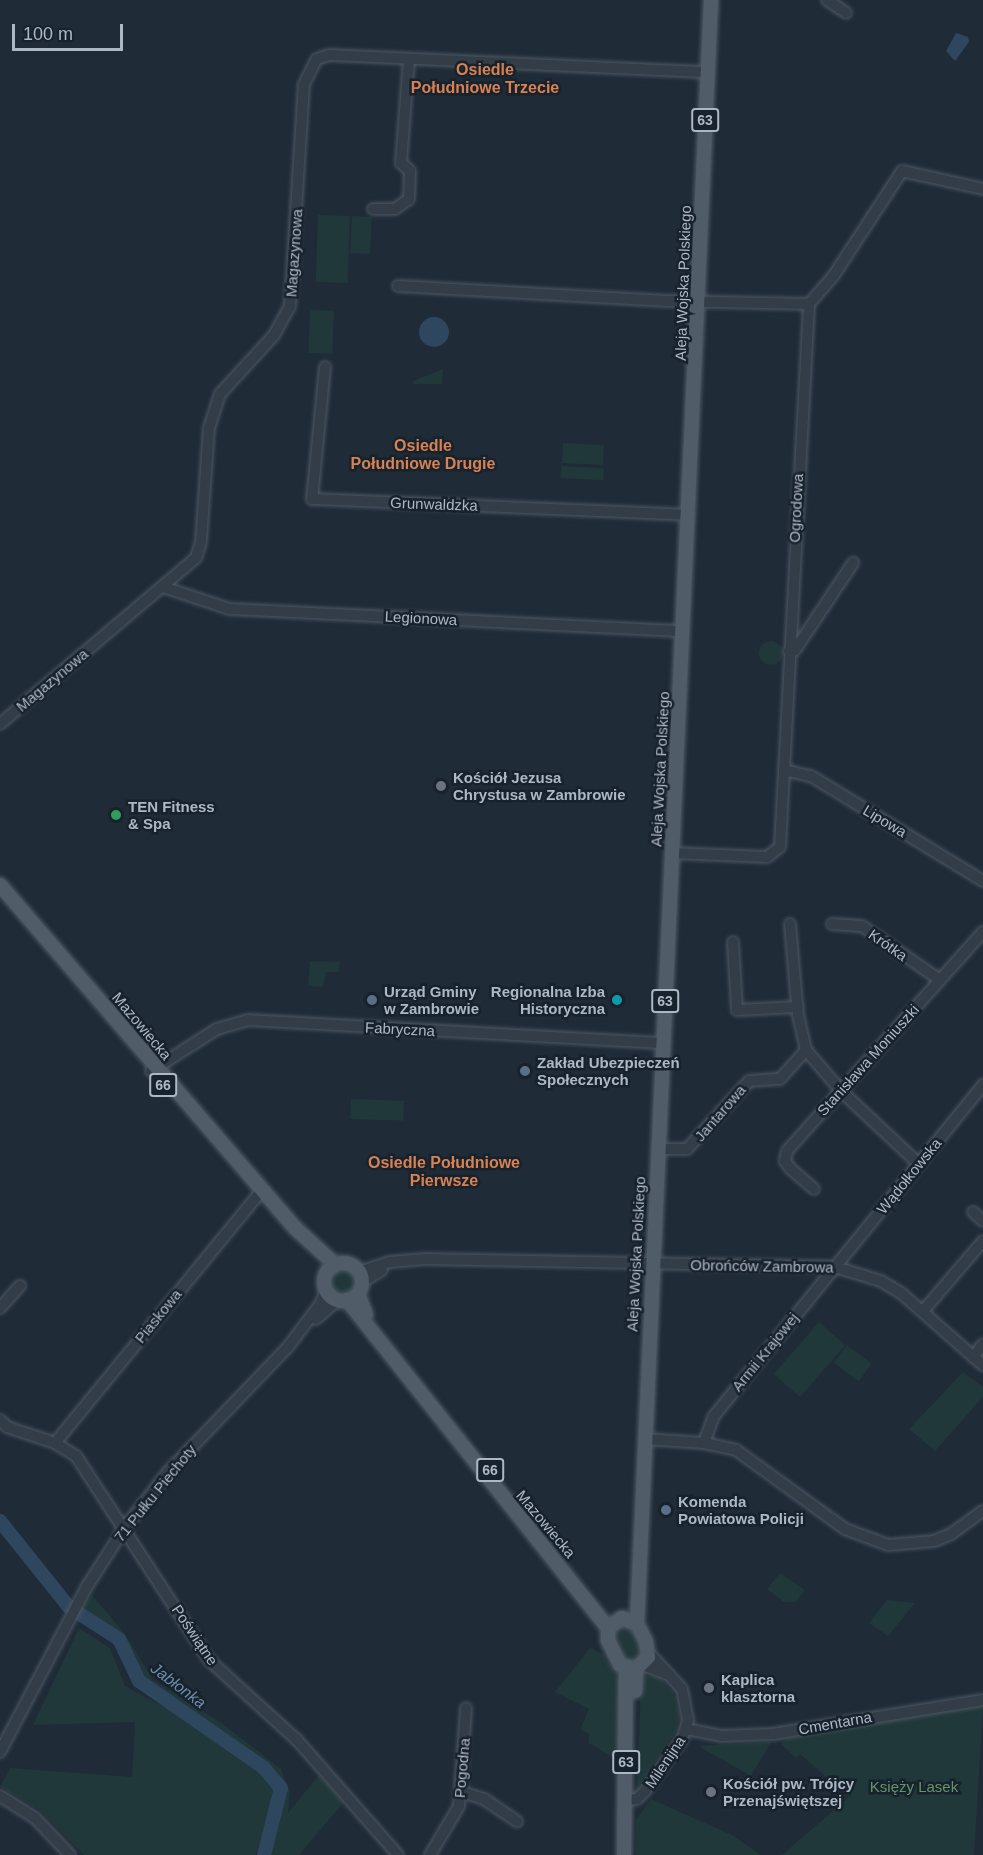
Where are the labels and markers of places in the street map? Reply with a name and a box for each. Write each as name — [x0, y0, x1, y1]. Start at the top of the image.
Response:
place label: Kościół Jezusa Chrystusa w Zambrowie — [453, 768, 626, 803]
marker: Kościół Jezusa Chrystusa w Zambrowie — [434, 779, 448, 793]
place label: TEN Fitness & Spa — [128, 797, 215, 832]
marker: TEN Fitness & Spa — [109, 808, 123, 822]
place label: Urząd Gminy w Zambrowie — [384, 982, 479, 1017]
place label: Regionalna Izba Historyczna — [491, 982, 605, 1017]
marker: Urząd Gminy w Zambrowie — [365, 993, 379, 1007]
marker: Regionalna Izba Historyczna — [610, 993, 624, 1007]
place label: Zakład Ubezpieczeń Społecznych — [537, 1053, 680, 1088]
marker: Zakład Ubezpieczeń Społecznych — [518, 1064, 532, 1078]
place label: Komenda Powiatowa Policji — [678, 1492, 804, 1527]
marker: Komenda Powiatowa Policji — [659, 1503, 673, 1517]
place label: Kaplica klasztorna — [721, 1670, 795, 1705]
marker: Kaplica klasztorna — [702, 1681, 716, 1695]
place label: Kościół pw. Trójcy Przenajświętszej — [723, 1774, 854, 1809]
marker: Kościół pw. Trójcy Przenajświętszej — [704, 1785, 718, 1799]

